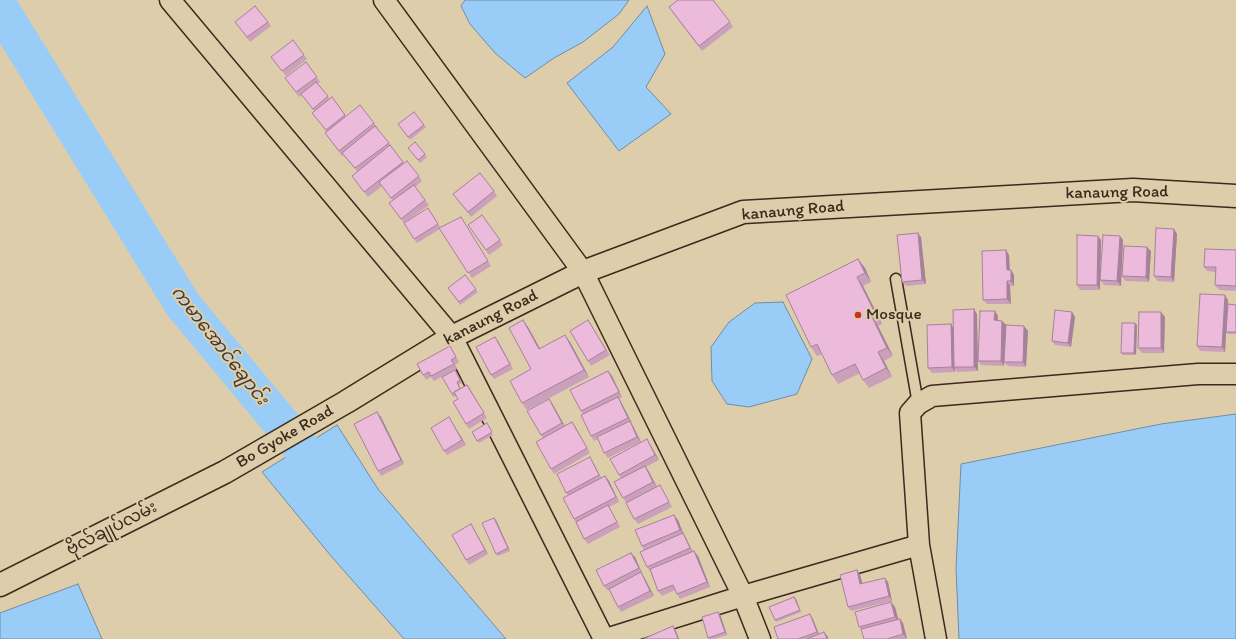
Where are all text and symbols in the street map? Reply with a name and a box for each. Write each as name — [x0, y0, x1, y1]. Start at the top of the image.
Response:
street label: kanaung Road — [1065, 182, 1169, 204]
street label: kanaung Road — [741, 196, 845, 226]
water label: ကမာအောင်ချောင်း — [166, 282, 272, 410]
street label: kanaung Road — [440, 285, 542, 351]
place label: Mosque — [866, 305, 922, 325]
marker: Mosque — [853, 310, 863, 320]
street label: Bo Gyoke Road — [233, 401, 337, 473]
street label: ဗိုလ်ချုပ်လမ်း — [63, 497, 161, 561]

